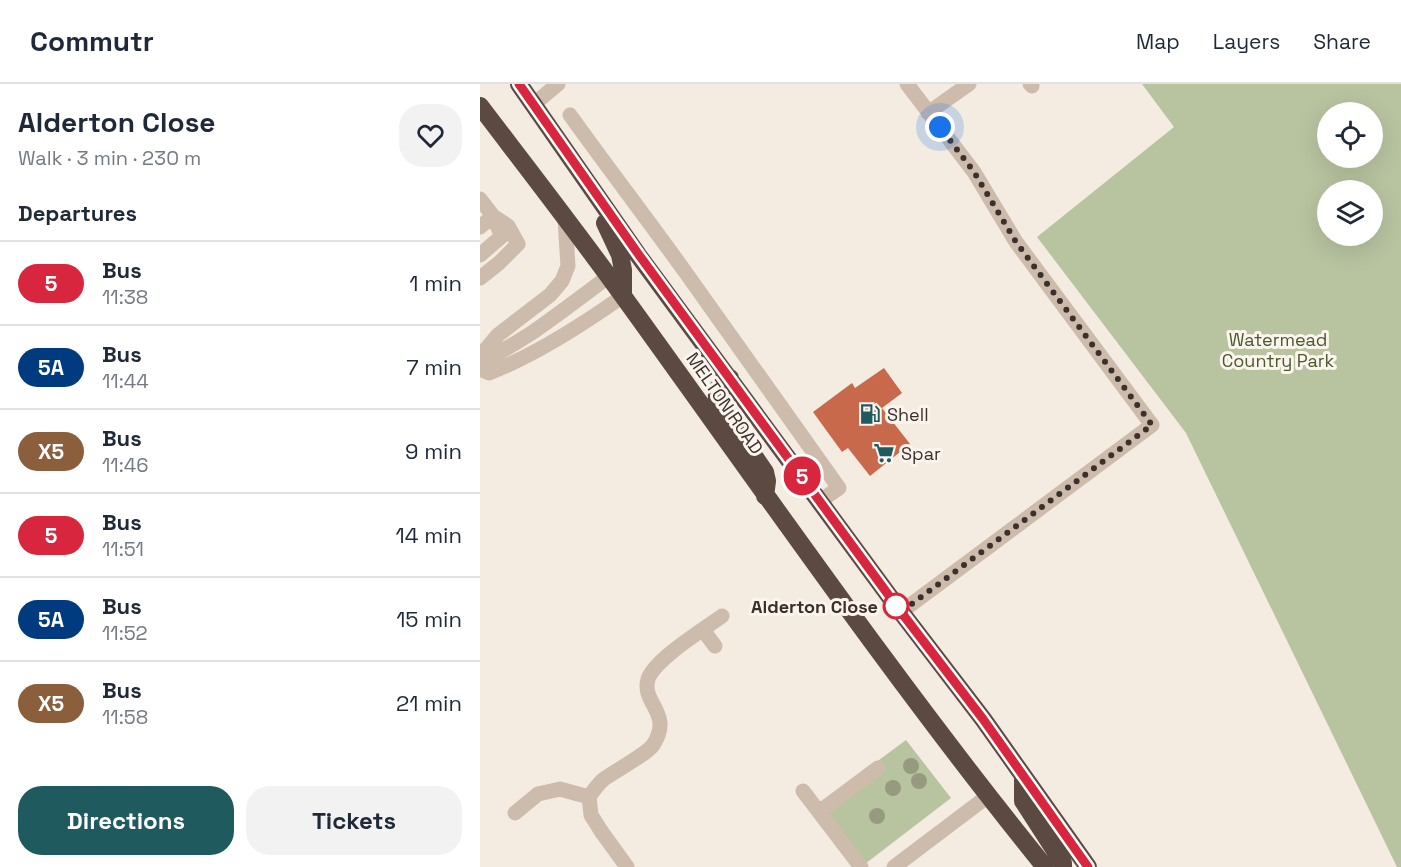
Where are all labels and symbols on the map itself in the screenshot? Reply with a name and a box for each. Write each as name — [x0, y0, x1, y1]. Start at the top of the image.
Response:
your location — [925, 112, 955, 142]
park label: Watermead Country Park — [1222, 328, 1335, 372]
street label: MELTON ROAD — [681, 348, 769, 458]
fuel station icon: Shell — [858, 402, 882, 426]
place label: Shell — [887, 403, 929, 426]
supermarket icon: Spar — [872, 441, 896, 465]
place label: Spar — [901, 442, 941, 465]
line badge: 5 — [782, 456, 822, 496]
marker: Alderton Close — [883, 593, 909, 619]
place label: Alderton Close — [751, 595, 878, 618]

